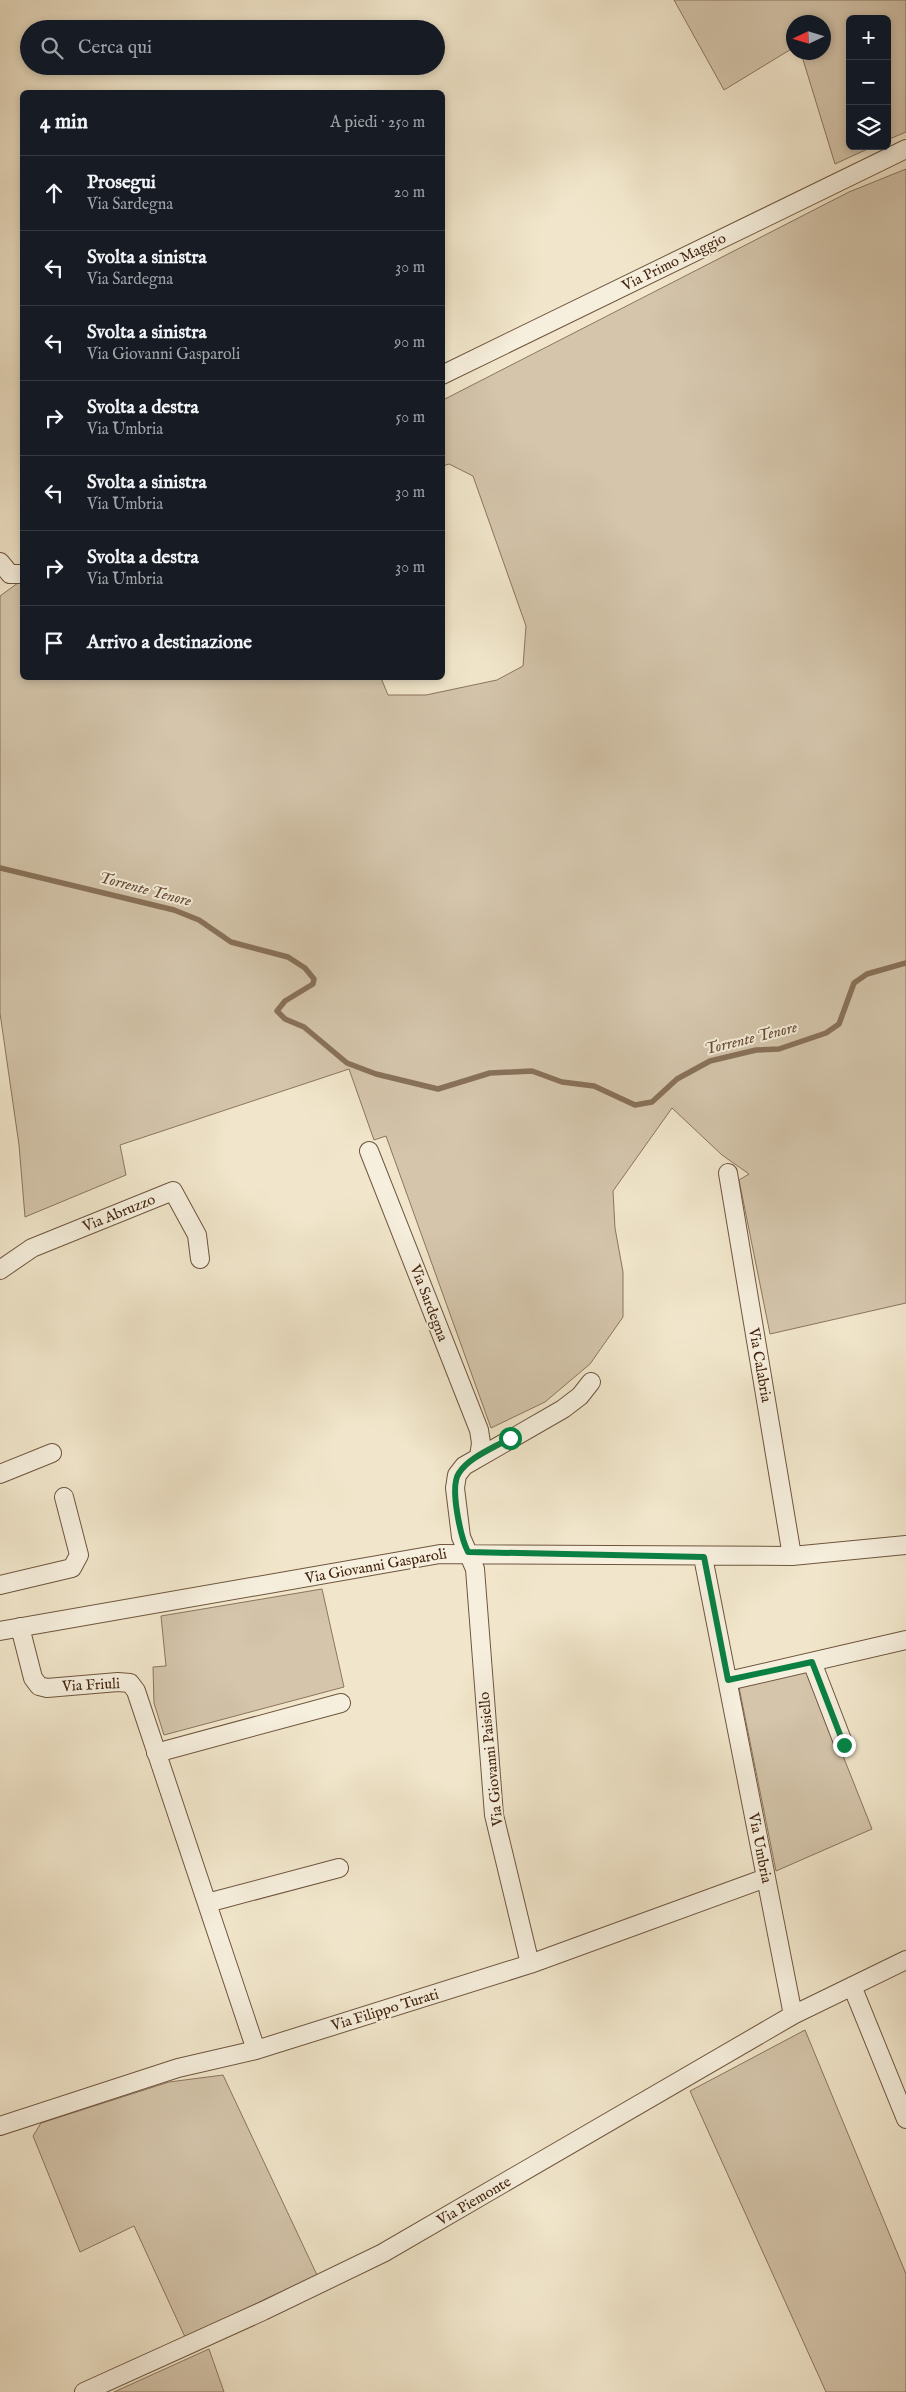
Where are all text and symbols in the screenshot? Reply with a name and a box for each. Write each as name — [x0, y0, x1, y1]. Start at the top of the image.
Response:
north arrow — [786, 15, 831, 60]
map controls — [846, 15, 891, 150]
button: + — [846, 15, 891, 60]
search box — [20, 20, 445, 75]
icon: search — [38, 34, 66, 62]
text: Cerca qui — [78, 36, 152, 60]
button: − — [846, 60, 891, 105]
button: layers — [846, 105, 891, 150]
text: 4 min — [40, 109, 88, 136]
text: A piedi · 250 m — [330, 113, 425, 133]
text: Prosegui — [87, 171, 156, 195]
icon: ahead — [40, 179, 68, 207]
text: 20 m — [394, 183, 425, 203]
text: Via Sardegna — [87, 195, 173, 215]
street label: Via Primo Maggio — [618, 229, 729, 296]
text: Svolta a sinistra — [87, 246, 207, 270]
icon: left — [40, 254, 68, 282]
text: 30 m — [395, 258, 425, 278]
text: Via Sardegna — [87, 270, 173, 290]
text: Svolta a sinistra — [87, 321, 207, 345]
icon: left — [40, 329, 68, 357]
text: 90 m — [394, 333, 425, 353]
text: Via Giovanni Gasparoli — [87, 345, 240, 365]
text: Svolta a destra — [87, 396, 199, 420]
icon: right — [40, 404, 68, 432]
text: 50 m — [396, 408, 425, 428]
text: Via Umbria — [87, 420, 163, 440]
text: Svolta a sinistra — [87, 471, 207, 495]
icon: left — [40, 479, 68, 507]
text: 30 m — [395, 483, 425, 503]
text: Via Umbria — [87, 495, 163, 515]
text: Svolta a destra — [87, 546, 199, 570]
icon: right — [40, 554, 68, 582]
text: 30 m — [395, 558, 425, 578]
text: Via Umbria — [87, 570, 163, 590]
icon: arrive — [40, 629, 68, 657]
text: Arrivo a destinazione — [87, 631, 252, 655]
water label: Torrente Tenore — [97, 868, 194, 912]
water label: Torrente Tenore — [703, 1018, 800, 1060]
street label: Via Abruzzo — [79, 1190, 158, 1237]
street label: Via Sardegna — [405, 1261, 453, 1345]
street label: Via Calabria — [744, 1325, 776, 1404]
route start — [499, 1427, 522, 1450]
street label: Via Giovanni Gasparoli — [303, 1544, 448, 1588]
street label: Via Friuli — [60, 1674, 121, 1696]
street label: Via Giovanni Paisiello — [474, 1691, 508, 1828]
route end — [833, 1734, 856, 1757]
street label: Via Umbria — [744, 1810, 776, 1885]
street label: Via Filippo Turati — [328, 1985, 441, 2036]
street label: Via Piemonte — [433, 2172, 515, 2230]

